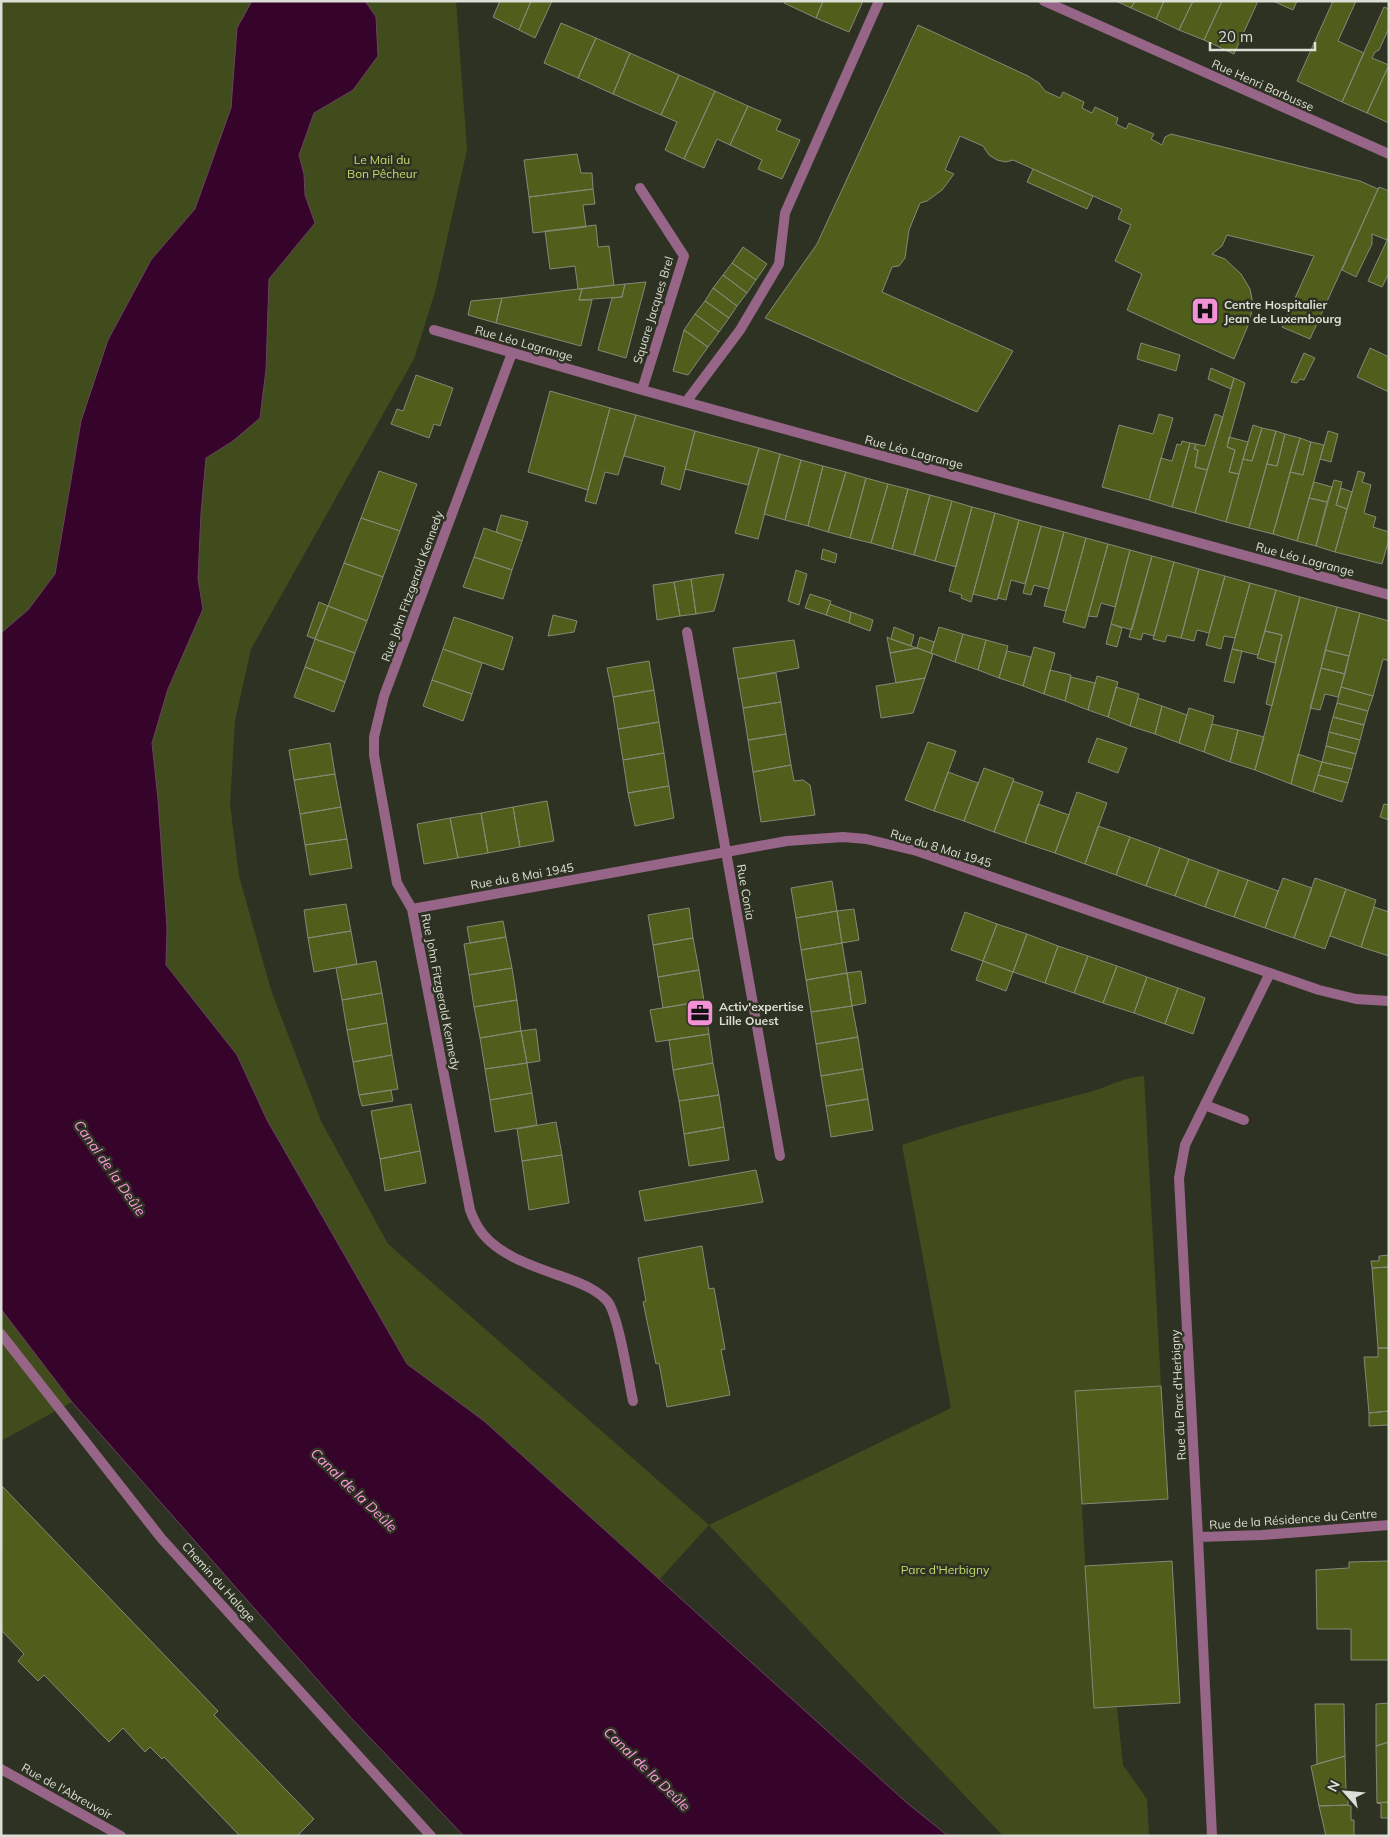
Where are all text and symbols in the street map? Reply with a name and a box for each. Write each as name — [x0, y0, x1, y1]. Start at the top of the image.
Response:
scale bar — [1210, 20, 1315, 52]
text: 20 m — [1218, 27, 1253, 46]
street label: Rue Henri Barbusse — [1210, 56, 1316, 114]
park label: Le Mail du Bon Pêcheur — [347, 152, 418, 181]
street label: Square Jacques Brel — [630, 255, 676, 365]
hospital icon: Centre Hospitalier Jean de Luxembourg — [1190, 296, 1220, 326]
place label: Centre Hospitalier Jean de Luxembourg — [1224, 297, 1342, 326]
street label: Rue Léo Lagrange — [473, 322, 575, 364]
street label: Rue Léo Lagrange — [863, 432, 965, 472]
street label: Rue John Fitzgerald Kennedy — [378, 508, 447, 663]
street label: Rue Léo Lagrange — [1254, 539, 1356, 579]
street label: Rue du 8 Mai 1945 — [889, 826, 993, 870]
street label: Rue du 8 Mai 1945 — [469, 860, 575, 892]
street label: Rue Conia — [734, 863, 758, 921]
street label: Rue John Fitzgerald Kennedy — [418, 912, 464, 1072]
office icon: Activ'expertise Lille Ouest — [685, 998, 715, 1028]
place label: Activ'expertise Lille Ouest — [719, 999, 804, 1028]
water label: Canal de la Deûle — [70, 1116, 150, 1220]
street label: Rue du Parc d'Herbigny — [1167, 1329, 1189, 1461]
water label: Canal de la Deûle — [307, 1444, 401, 1536]
street label: Rue de la Résidence du Centre — [1209, 1506, 1377, 1532]
street label: Chemin du Halage — [179, 1539, 259, 1625]
park label: Parc d'Herbigny — [901, 1562, 990, 1577]
water label: Canal de la Deûle — [600, 1723, 694, 1815]
street label: Rue de l'Abreuvoir — [19, 1760, 116, 1822]
north arrow — [1320, 1767, 1370, 1817]
text: N — [1323, 1777, 1344, 1795]

